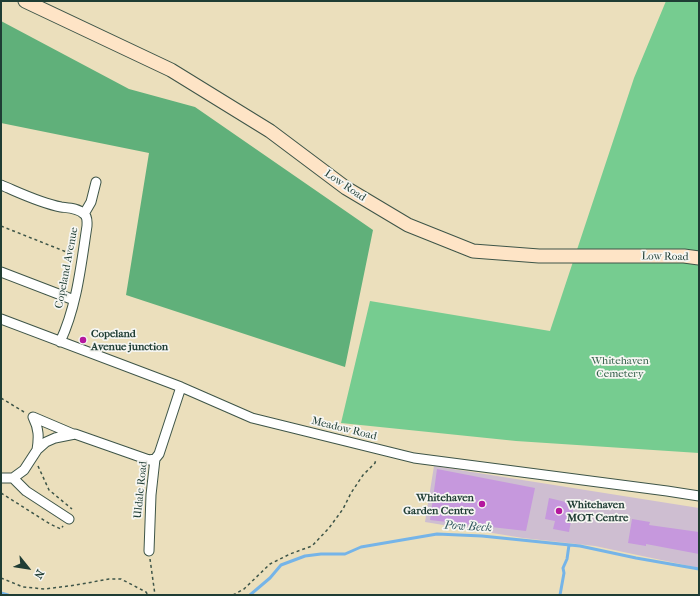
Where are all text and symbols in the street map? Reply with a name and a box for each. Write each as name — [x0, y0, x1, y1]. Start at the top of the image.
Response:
street label: Low Road — [322, 167, 368, 205]
street label: Copeland Avenue — [53, 226, 81, 310]
street label: Low Road — [641, 250, 689, 264]
place label: Copeland Avenue junction — [91, 327, 168, 353]
marker: Copeland Avenue junction — [78, 335, 88, 345]
park label: Whitehaven Cemetery — [591, 354, 649, 380]
street label: Meadow Road — [310, 415, 378, 443]
street label: Uldale Road — [131, 461, 151, 519]
place label: Whitehaven Garden Centre — [403, 491, 474, 517]
place label: Whitehaven MOT Centre — [567, 498, 629, 524]
marker: Whitehaven Garden Centre — [477, 499, 487, 509]
marker: Whitehaven MOT Centre — [554, 506, 564, 516]
water label: Pow Beck — [444, 519, 492, 535]
north arrow — [8, 548, 48, 588]
text: N — [31, 567, 47, 581]

